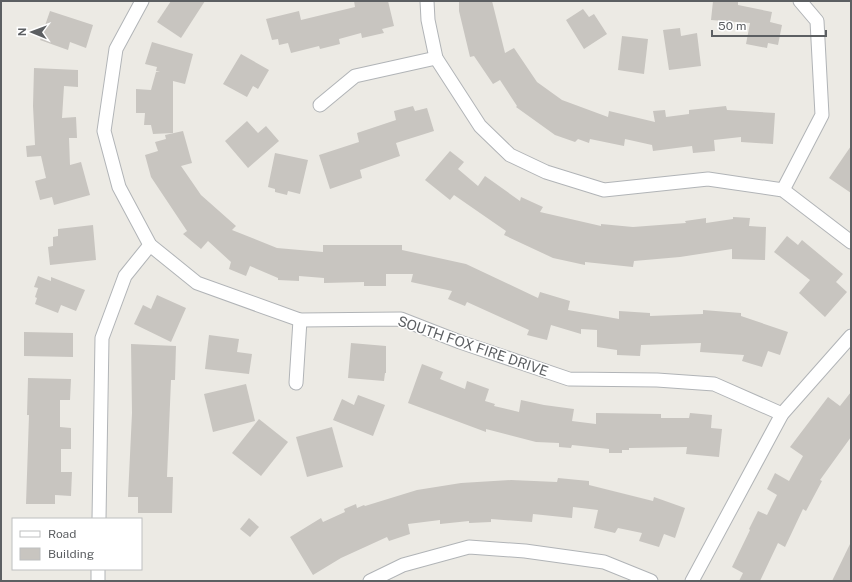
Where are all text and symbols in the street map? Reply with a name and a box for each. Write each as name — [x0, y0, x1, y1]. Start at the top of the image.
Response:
north arrow — [12, 12, 52, 52]
scale bar — [712, 12, 826, 38]
text: 50 m — [718, 19, 746, 33]
text: N — [16, 27, 28, 36]
street label: SOUTH FOX FIRE DRIVE — [396, 313, 550, 379]
legend — [12, 518, 142, 570]
text: Road — [48, 527, 76, 541]
text: Building — [48, 547, 94, 561]

